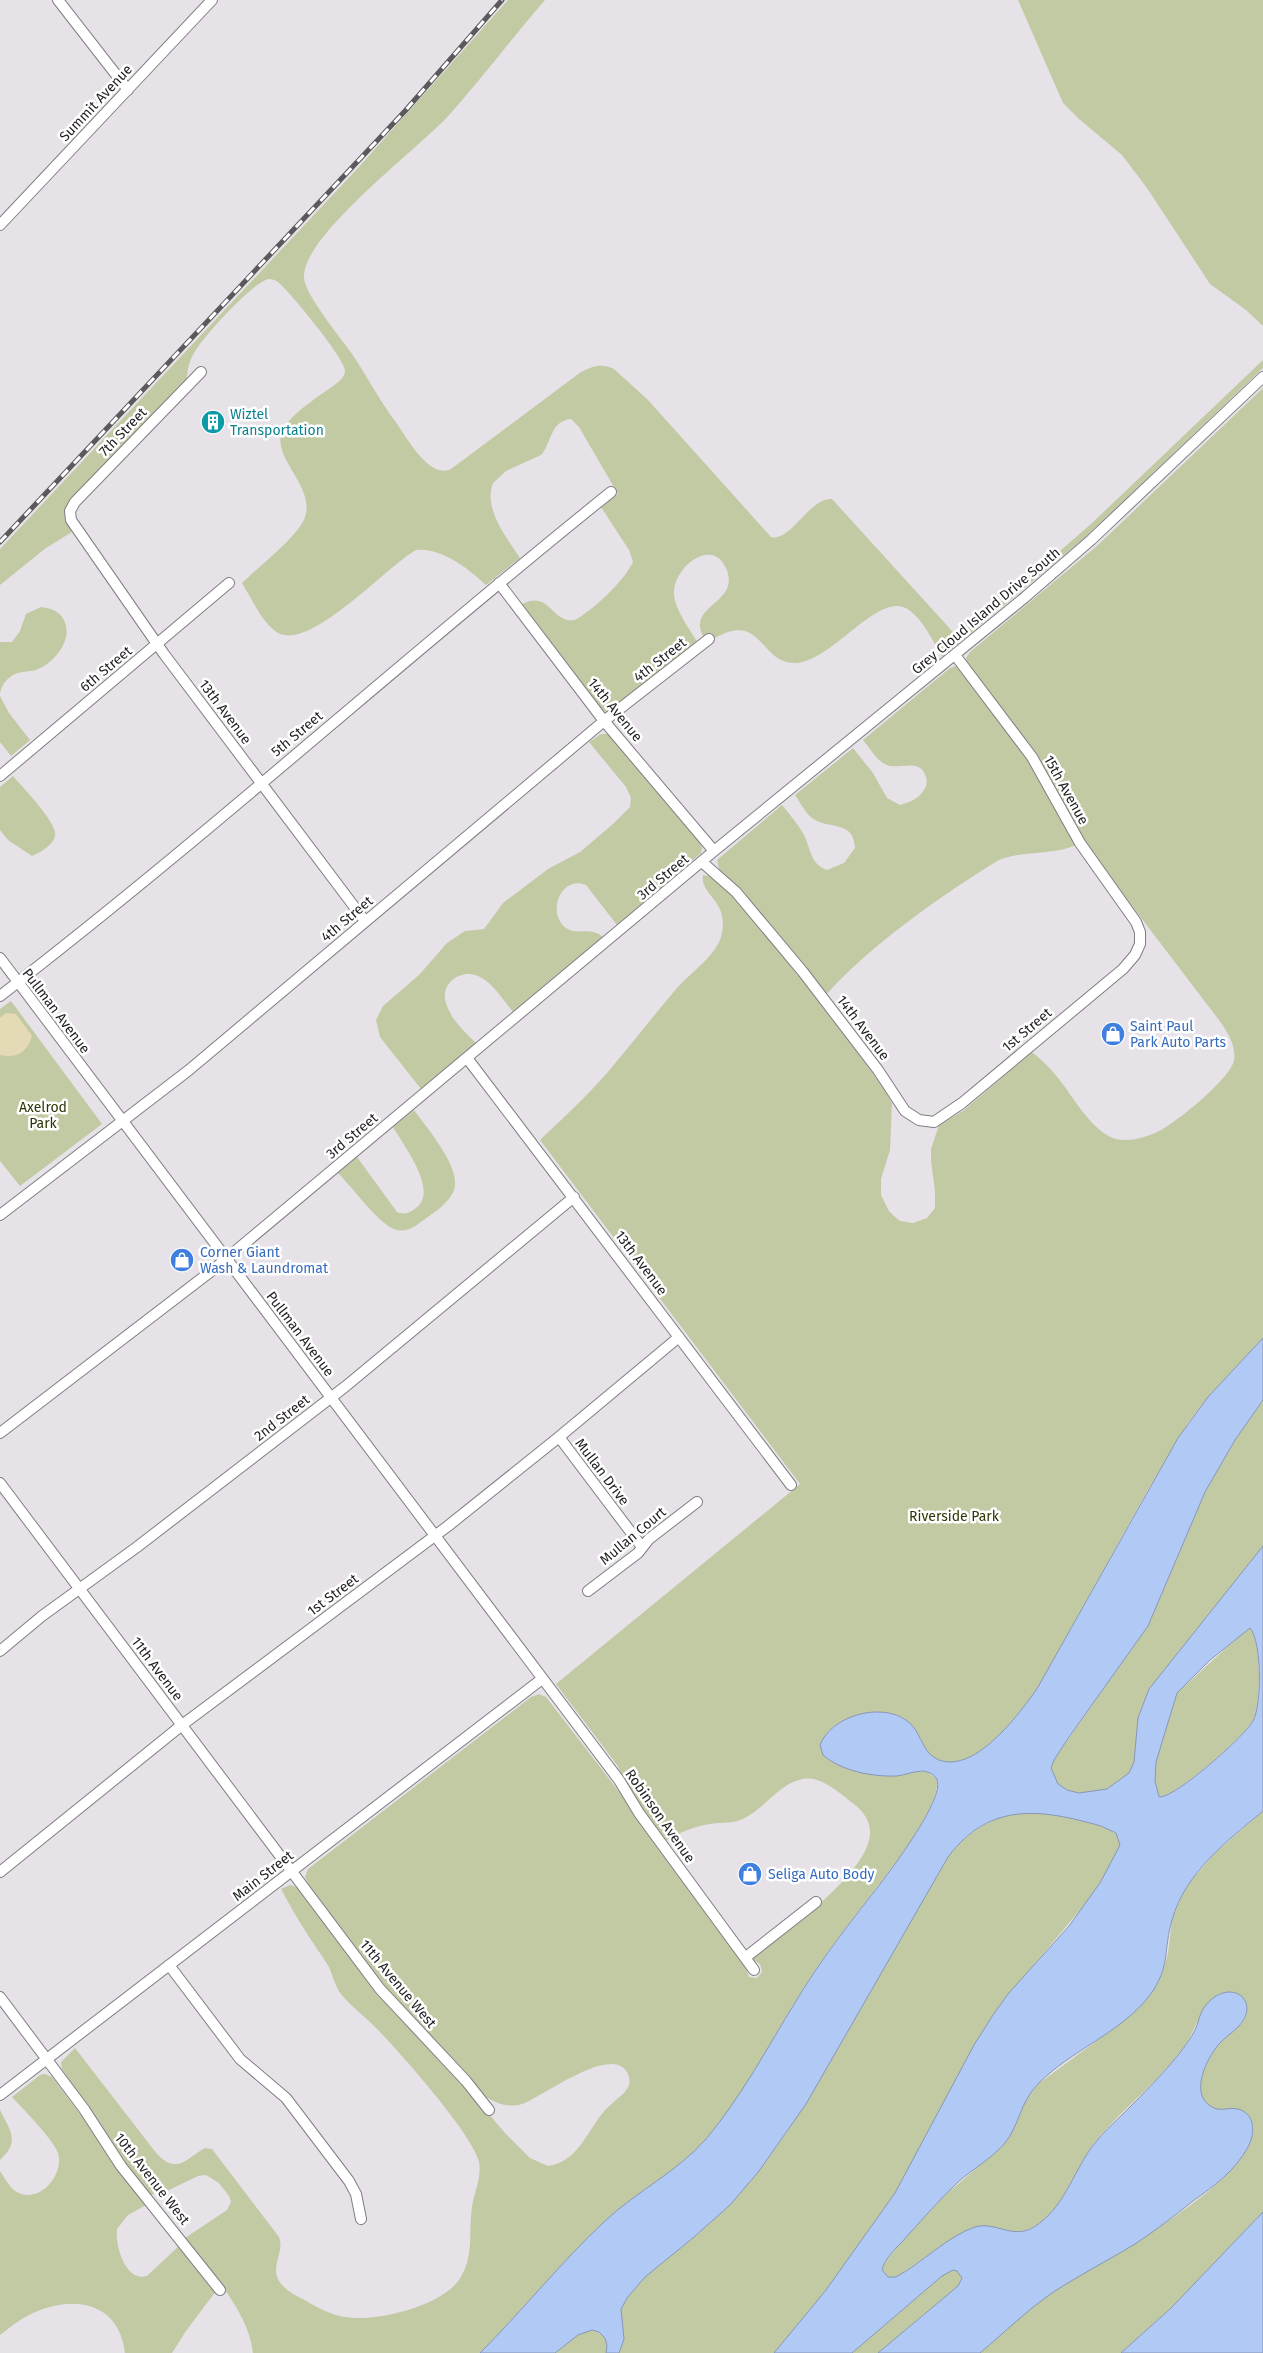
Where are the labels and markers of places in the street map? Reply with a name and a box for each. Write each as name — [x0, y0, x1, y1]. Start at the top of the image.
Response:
place label: Wiztel Transportation — [230, 406, 324, 439]
building icon: Wiztel Transportation — [200, 409, 226, 435]
place label: Saint Paul Park Auto Parts — [1130, 1018, 1227, 1051]
shop icon: Saint Paul Park Auto Parts — [1100, 1021, 1126, 1047]
place label: Corner Giant Wash & Laundromat — [200, 1244, 329, 1277]
shop icon: Corner Giant Wash & Laundromat — [169, 1247, 195, 1273]
shop icon: Seliga Auto Body — [737, 1861, 763, 1887]
place label: Seliga Auto Body — [768, 1866, 875, 1883]

